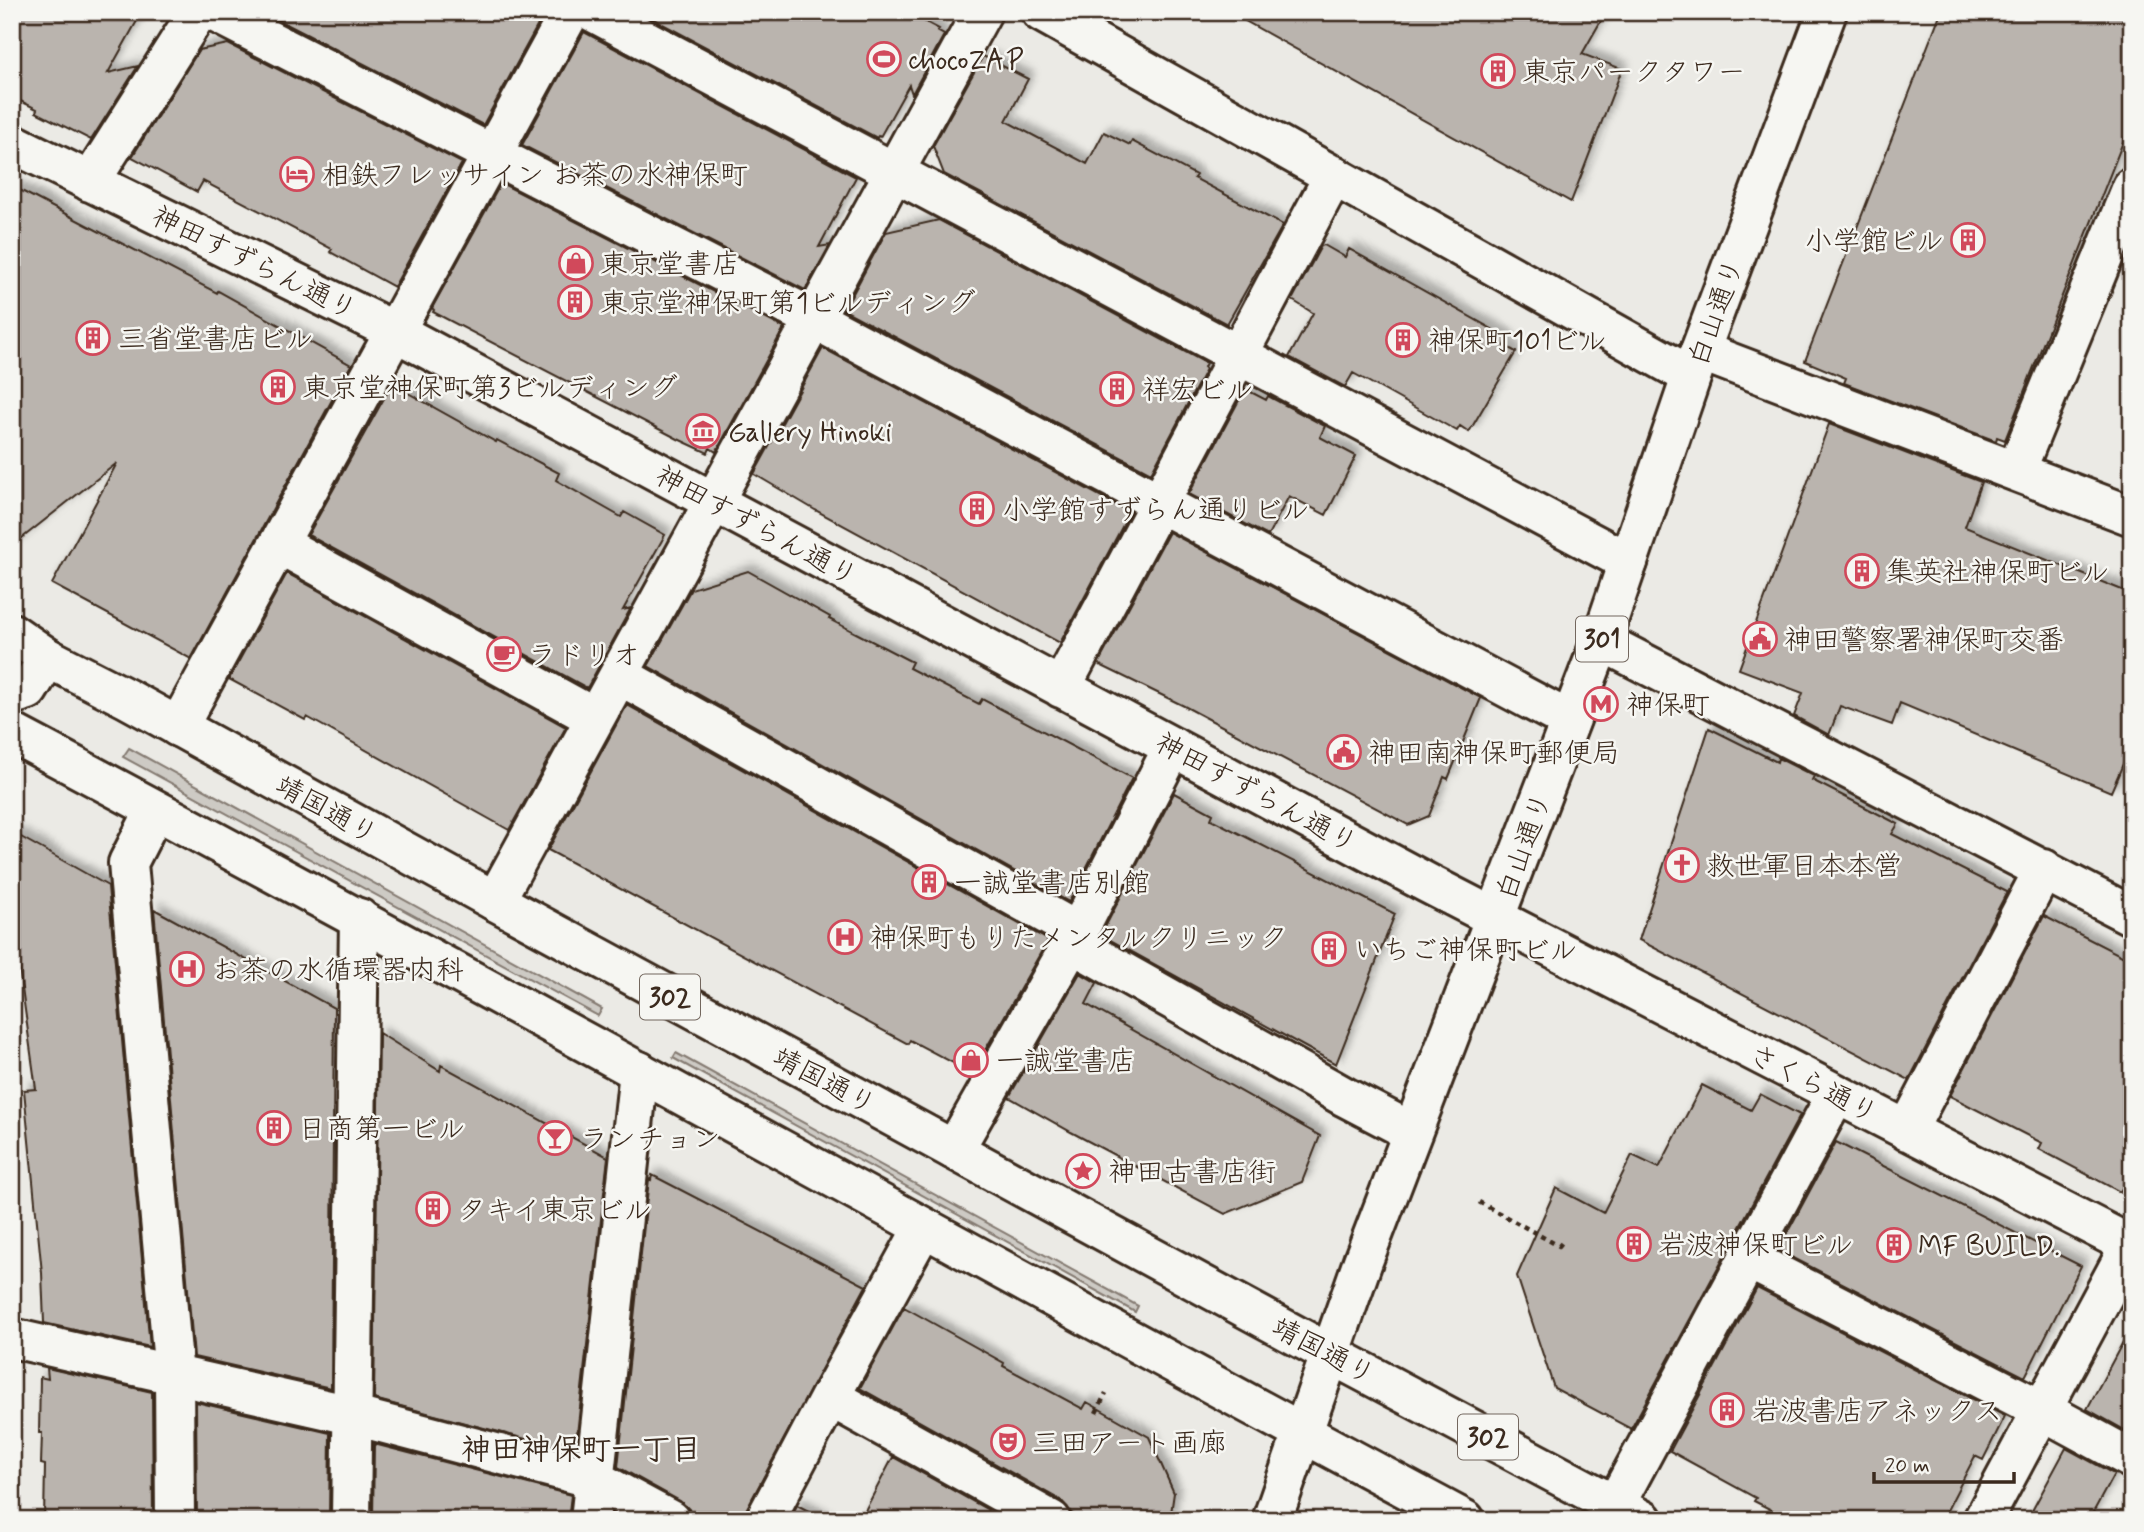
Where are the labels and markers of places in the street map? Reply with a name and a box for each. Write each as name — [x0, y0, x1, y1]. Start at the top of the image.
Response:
sports icon: chocoZAP — [865, 40, 903, 78]
place label: chocoZAP — [908, 43, 1024, 80]
building icon: 東京パークタワー — [1479, 52, 1517, 90]
place label: 東京パークタワー — [1522, 55, 1745, 92]
hotel icon: 相鉄フレッサイン お茶の水神保町 — [278, 155, 316, 193]
place label: 相鉄フレッサイン お茶の水神保町 — [322, 158, 748, 195]
building icon: 小学館ビル — [1949, 221, 1987, 259]
place label: 小学館ビル — [1805, 224, 1944, 261]
shop icon: 東京堂書店 — [557, 244, 595, 282]
place label: 東京堂書店 — [600, 247, 740, 284]
building icon: 東京堂神保町第1ビルディング — [556, 283, 594, 321]
place label: 東京堂神保町第1ビルディング — [600, 286, 976, 323]
building icon: 三省堂書店ビル — [74, 319, 112, 357]
building icon: 神保町101ビル — [1384, 321, 1422, 359]
place label: 三省堂書店ビル — [118, 322, 313, 359]
place label: 神保町101ビル — [1428, 324, 1607, 361]
building icon: 東京堂神保町第3ビルディング — [259, 368, 297, 406]
building icon: 祥宏ビル — [1098, 370, 1136, 408]
place label: 東京堂神保町第3ビルディング — [302, 371, 678, 408]
place label: 祥宏ビル — [1142, 373, 1253, 410]
museum icon: Gallery Hinoki — [684, 412, 722, 450]
place label: Gallery Hinoki — [728, 415, 892, 452]
building icon: 小学館すずらん通りビル — [958, 490, 996, 528]
place label: 小学館すずらん通りビル — [1002, 493, 1309, 530]
building icon: 集英社神保町ビル — [1843, 552, 1881, 590]
place label: 集英社神保町ビル — [1886, 555, 2109, 592]
public building icon: 神田警察署神保町交番 — [1741, 620, 1779, 658]
place label: 神田警察署神保町交番 — [1784, 623, 2064, 660]
cafe icon: ラドリオ — [485, 635, 523, 673]
place label: ラドリオ — [528, 638, 640, 675]
metro station icon: 神保町 — [1582, 685, 1620, 723]
place label: 神保町 — [1626, 688, 1710, 725]
public building icon: 神田南神保町郵便局 — [1325, 733, 1363, 771]
place label: 神田南神保町郵便局 — [1368, 736, 1620, 773]
church icon: 救世軍日本本営 — [1663, 846, 1701, 884]
place label: 救世軍日本本営 — [1706, 849, 1902, 886]
building icon: 一誠堂書店別館 — [910, 863, 948, 901]
place label: 一誠堂書店別館 — [954, 866, 1150, 903]
hospital icon: 神保町もりたメンタルクリニック — [826, 918, 864, 956]
place label: 神保町もりたメンタルクリニック — [870, 921, 1288, 958]
building icon: いちご神保町ビル — [1310, 930, 1348, 968]
place label: いちご神保町ビル — [1354, 933, 1577, 970]
hospital icon: お茶の水循環器内科 — [168, 950, 206, 988]
place label: お茶の水循環器内科 — [212, 953, 464, 990]
shop icon: 一誠堂書店 — [952, 1041, 990, 1079]
place label: 一誠堂書店 — [996, 1044, 1136, 1081]
building icon: 日商第一ビル — [255, 1109, 293, 1147]
place label: 日商第一ビル — [298, 1112, 465, 1149]
bar icon: ランチョン — [536, 1119, 574, 1157]
place label: ランチョン — [580, 1122, 721, 1159]
place icon: 神田古書店街 — [1064, 1152, 1102, 1190]
place label: 神田古書店街 — [1108, 1155, 1276, 1192]
building icon: タキイ東京ビル — [414, 1190, 452, 1228]
place label: タキイ東京ビル — [458, 1193, 652, 1230]
building icon: 岩波神保町ビル — [1615, 1225, 1653, 1263]
building icon: MF BUILD. — [1875, 1226, 1913, 1264]
place label: 岩波神保町ビル — [1658, 1228, 1853, 1265]
place label: MF BUILD. — [1918, 1229, 2060, 1266]
building icon: 岩波書店アネックス — [1708, 1391, 1746, 1429]
place label: 岩波書店アネックス — [1752, 1394, 2002, 1431]
theatre icon: 三田アート画廊 — [989, 1423, 1027, 1461]
place label: 三田アート画廊 — [1032, 1426, 1227, 1463]

